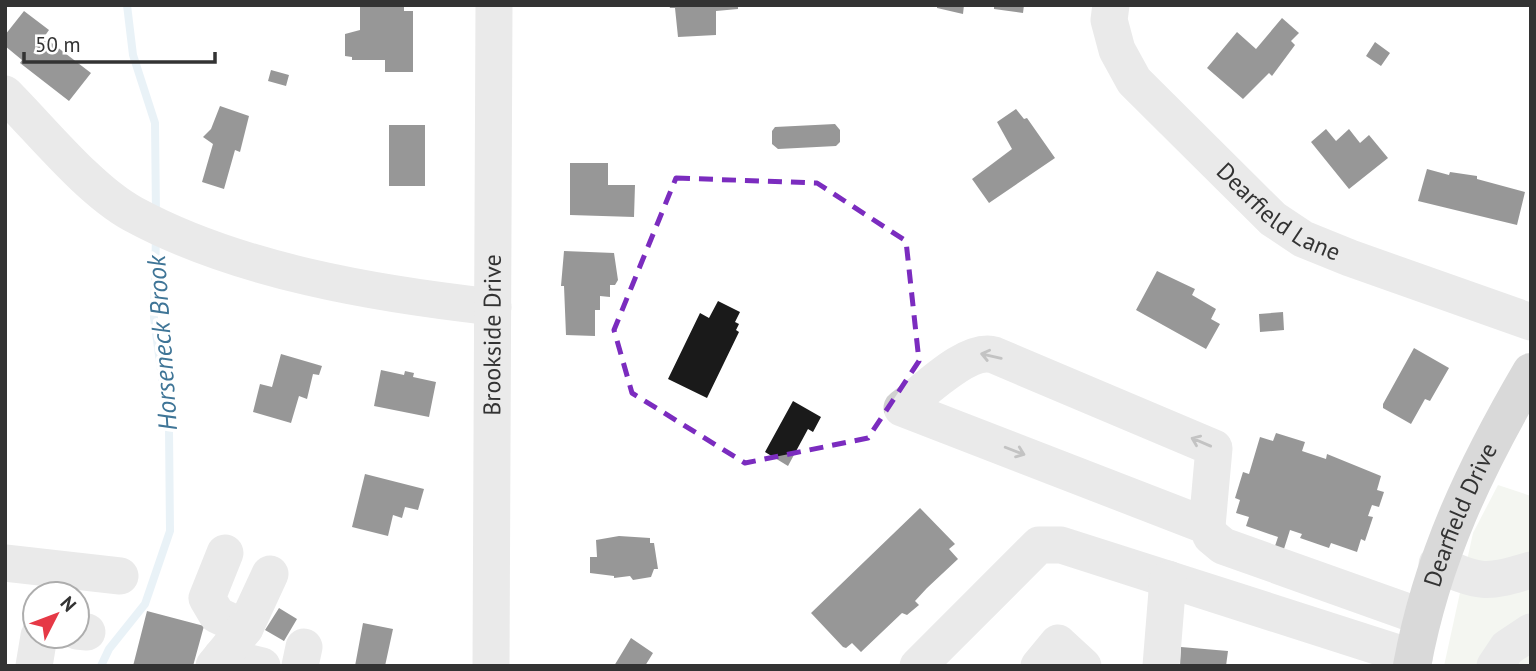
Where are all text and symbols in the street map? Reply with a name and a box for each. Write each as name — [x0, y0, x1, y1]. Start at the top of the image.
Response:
scale bar — [24, 21, 215, 65]
text: 50 m — [35, 31, 81, 58]
street label: Dearfield Lane — [1210, 156, 1345, 267]
water label: Horseneck Brook — [139, 253, 184, 432]
street label: Brookside Drive — [476, 254, 508, 416]
one-way arrow — [980, 349, 1002, 362]
one-way arrow — [1191, 435, 1212, 448]
street label: Dearfield Drive — [1416, 438, 1504, 591]
one-way arrow — [1004, 446, 1025, 459]
north arrow — [21, 580, 91, 650]
text: N — [56, 591, 82, 616]

